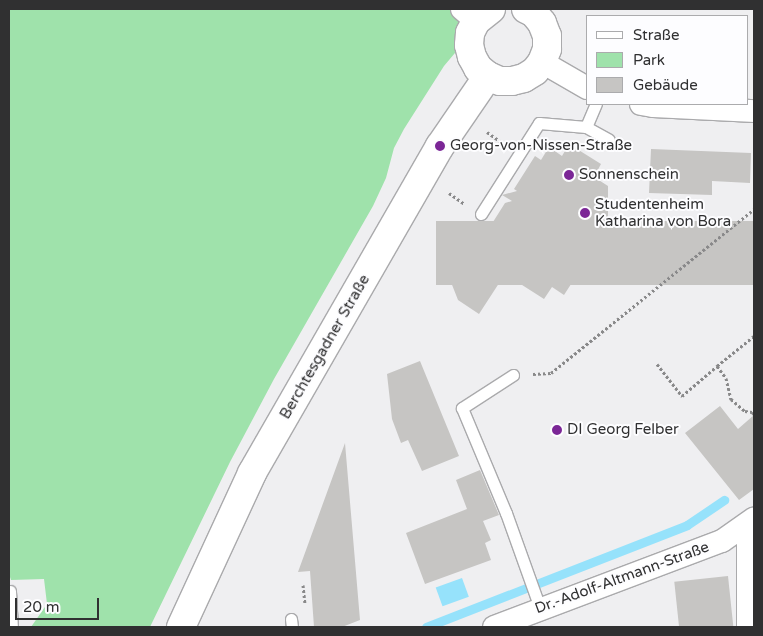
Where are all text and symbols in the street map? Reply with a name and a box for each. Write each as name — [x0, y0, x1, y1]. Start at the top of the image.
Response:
legend — [586, 15, 748, 105]
text: Straße — [633, 26, 679, 44]
text: Park — [633, 51, 665, 69]
text: Gebäude — [633, 76, 698, 94]
place label: Georg-von-Nissen-Straße — [450, 137, 632, 155]
marker: Georg-von-Nissen-Straße — [434, 140, 446, 152]
place label: Sonnenschein — [579, 166, 679, 184]
marker: Sonnenschein — [563, 169, 575, 181]
place label: Studentenheim Katharina von Bora — [595, 195, 731, 230]
marker: Studentenheim Katharina von Bora — [579, 207, 591, 219]
street label: Berchtesgadner Straße — [276, 272, 374, 422]
place label: DI Georg Felber — [567, 421, 679, 439]
marker: DI Georg Felber — [551, 424, 563, 436]
street label: Dr.-Adolf-Altmann-Straße — [532, 538, 712, 618]
scale bar — [18, 588, 101, 620]
text: 20 m — [23, 598, 60, 616]

